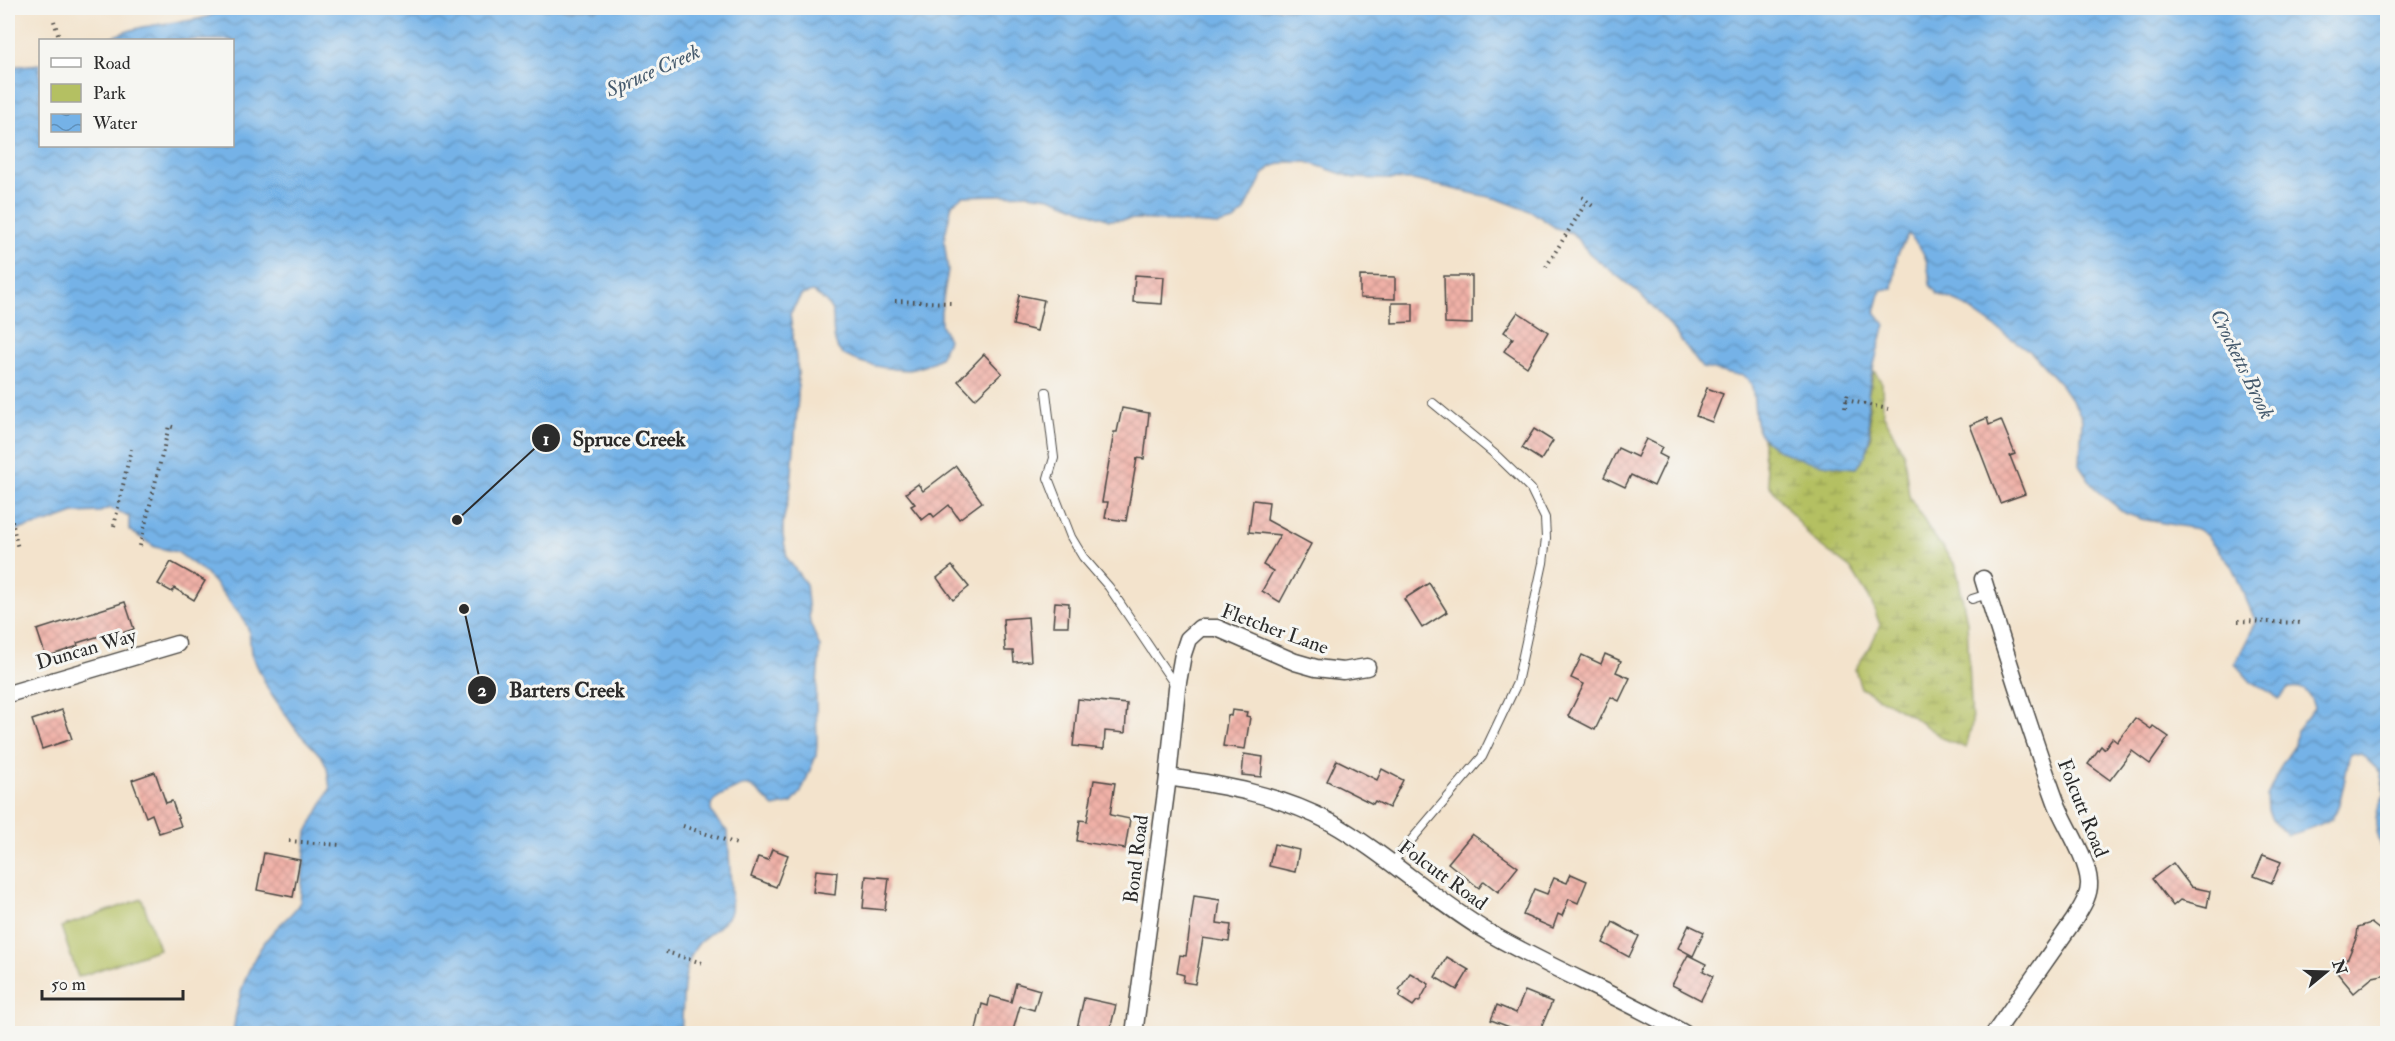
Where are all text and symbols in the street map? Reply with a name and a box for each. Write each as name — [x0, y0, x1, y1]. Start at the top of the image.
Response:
water label: Spruce Creek — [601, 38, 704, 104]
legend — [39, 39, 234, 147]
text: Road — [93, 52, 131, 75]
text: Park — [93, 82, 126, 105]
text: Water — [92, 112, 137, 135]
water label: Crocketts Brook — [2204, 304, 2280, 424]
callout: Spruce Creek — [531, 419, 698, 458]
text: Spruce Creek — [572, 426, 687, 453]
text: 1 — [543, 428, 549, 451]
street label: Fletcher Lane — [1218, 598, 1332, 660]
street label: Duncan Way — [33, 622, 140, 675]
callout: Barters Creek — [467, 670, 637, 709]
text: Barters Creek — [509, 677, 626, 704]
text: 2 — [477, 679, 487, 702]
street label: Folcutt Road — [2052, 755, 2114, 861]
street label: Bond Road — [1118, 813, 1154, 905]
street label: Folcutt Road — [1394, 834, 1493, 916]
north arrow — [2296, 942, 2356, 1002]
text: N — [2327, 956, 2351, 978]
scale bar — [42, 963, 183, 1001]
text: 50 m — [51, 973, 86, 996]

